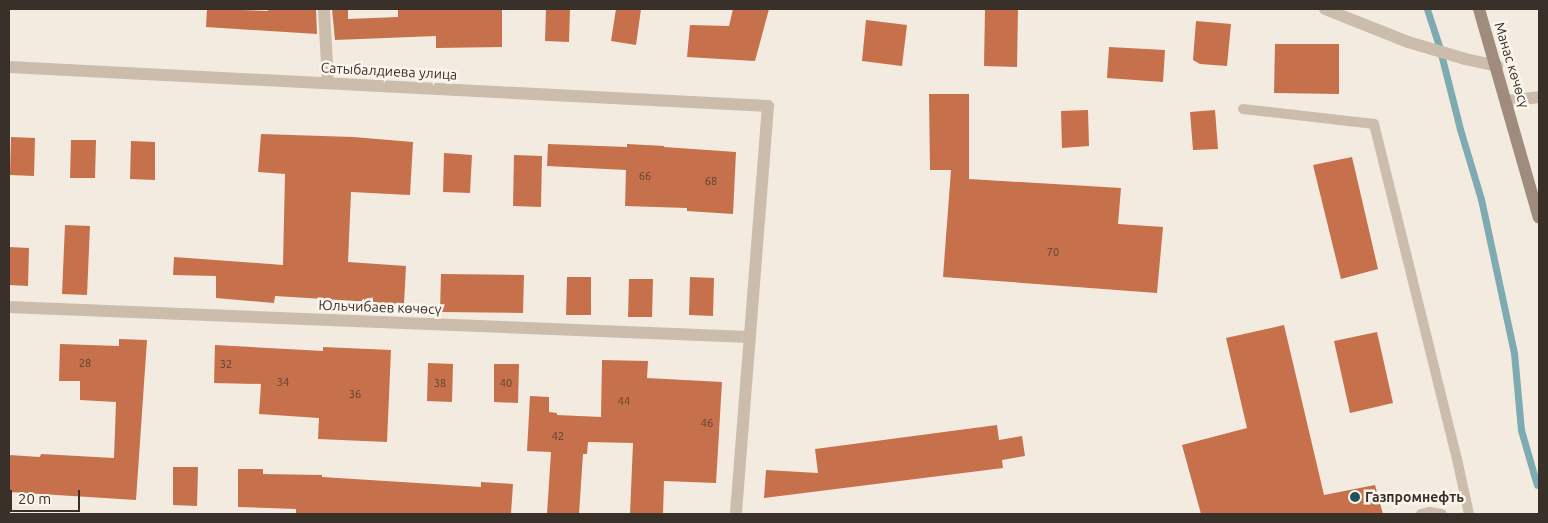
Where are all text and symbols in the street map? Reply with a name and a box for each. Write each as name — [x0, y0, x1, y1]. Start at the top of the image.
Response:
street label: Манас көчөсү — [1491, 20, 1533, 110]
street label: Сатыбалдиева улица — [320, 59, 458, 83]
house number: 66 — [639, 169, 651, 183]
house number: 68 — [705, 174, 717, 188]
house number: 70 — [1047, 245, 1059, 259]
street label: Юльчибаев көчөсү — [318, 296, 442, 318]
house number: 28 — [79, 356, 91, 370]
house number: 32 — [220, 357, 232, 371]
house number: 34 — [277, 375, 289, 389]
house number: 38 — [434, 376, 446, 390]
house number: 40 — [500, 376, 512, 390]
house number: 36 — [349, 387, 361, 401]
house number: 44 — [618, 394, 630, 408]
house number: 46 — [701, 416, 713, 430]
house number: 42 — [552, 429, 564, 443]
scale bar — [12, 480, 82, 512]
place label: Газпромнефть — [1365, 489, 1464, 505]
text: 20 m — [18, 490, 51, 507]
marker: Газпромнефть — [1349, 491, 1361, 503]

